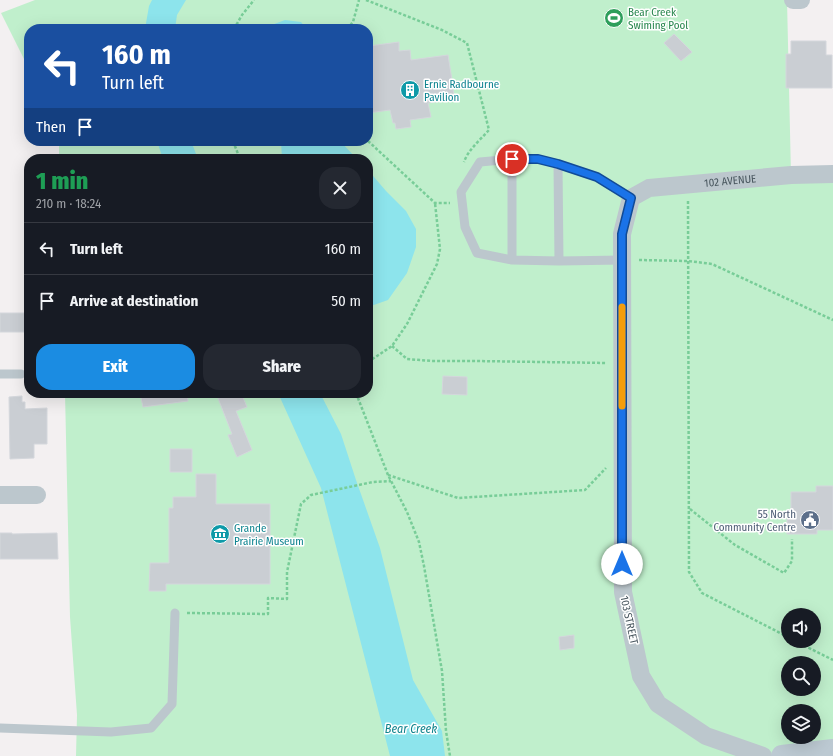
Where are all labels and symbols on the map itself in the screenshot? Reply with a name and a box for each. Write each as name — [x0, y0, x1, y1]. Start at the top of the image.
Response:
place label: Bear Creek Swiming Pool — [628, 6, 688, 32]
sports icon: Bear Creek Swiming Pool — [603, 7, 625, 29]
place label: Ernie Radbourne Pavilion — [424, 78, 499, 104]
building icon: Ernie Radbourne Pavilion — [399, 79, 421, 101]
pin — [495, 142, 529, 176]
street label: 102 AVENUE — [704, 172, 757, 189]
place label: 55 North Community Centre — [713, 508, 796, 534]
public building icon: 55 North Community Centre — [799, 509, 821, 531]
place label: Grande Prairie Museum — [234, 522, 304, 548]
museum icon: Grande Prairie Museum — [209, 523, 231, 545]
position arrow — [601, 543, 643, 585]
street label: 103 STREET — [618, 595, 641, 646]
water label: Bear Creek — [385, 722, 437, 736]

